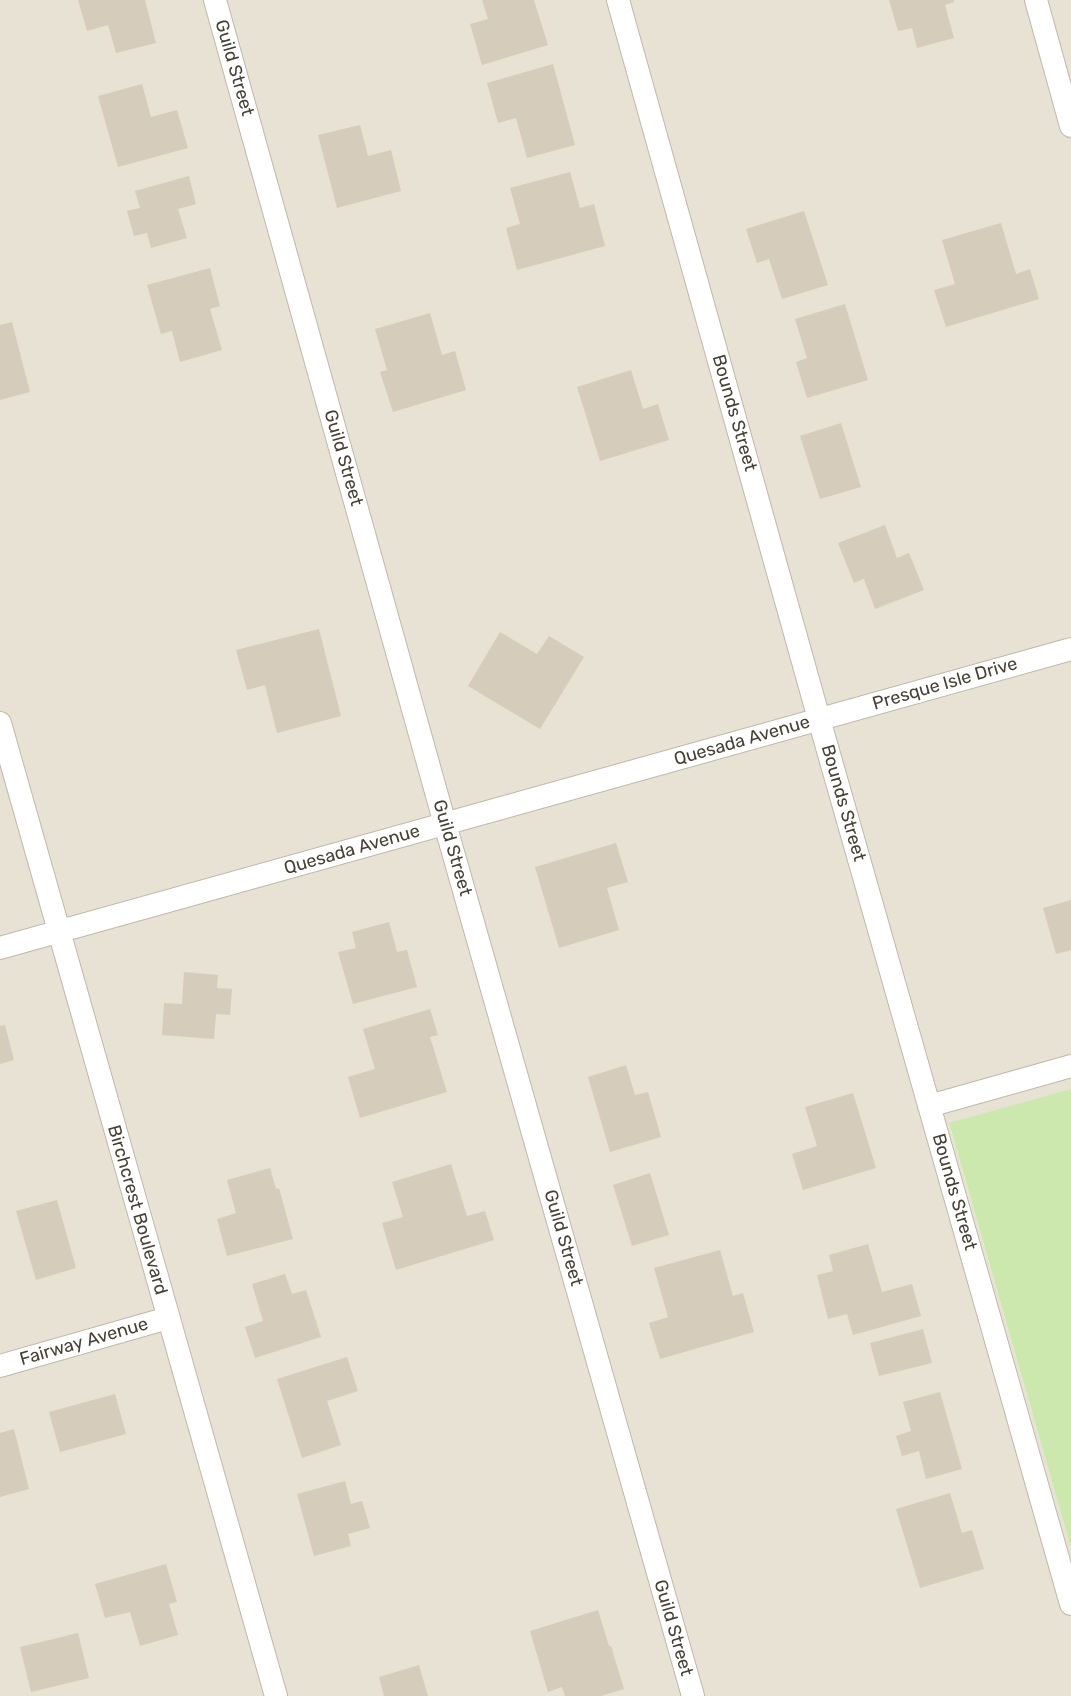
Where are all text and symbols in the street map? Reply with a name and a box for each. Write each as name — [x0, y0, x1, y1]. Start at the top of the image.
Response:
street label: Guild Street — [210, 17, 258, 119]
street label: Bounds Street — [707, 352, 761, 474]
street label: Guild Street — [319, 407, 367, 509]
street label: Presque Isle Drive — [870, 653, 1020, 715]
street label: Quesada Avenue — [672, 711, 812, 771]
street label: Bounds Street — [816, 742, 870, 864]
street label: Guild Street — [428, 797, 476, 899]
street label: Quesada Avenue — [282, 820, 422, 880]
street label: Birchcrest Boulevard — [102, 1123, 172, 1297]
street label: Bounds Street — [927, 1131, 981, 1253]
street label: Guild Street — [539, 1187, 587, 1289]
street label: Fairway Avenue — [17, 1313, 151, 1371]
street label: Guild Street — [649, 1577, 697, 1679]

